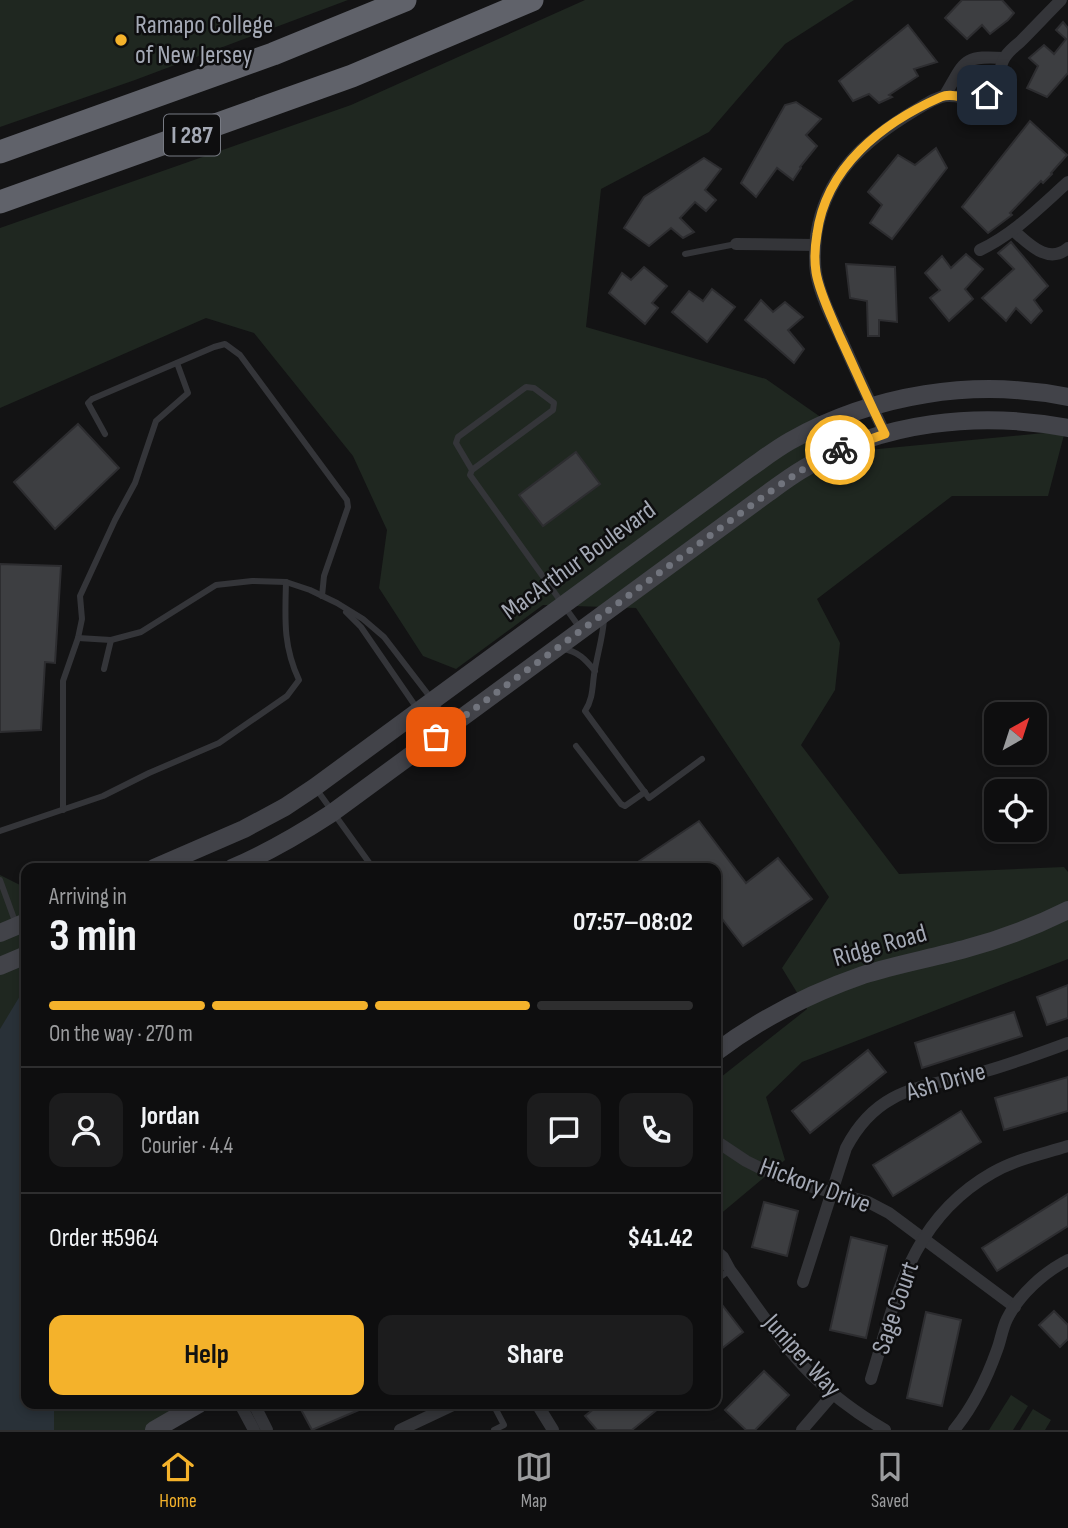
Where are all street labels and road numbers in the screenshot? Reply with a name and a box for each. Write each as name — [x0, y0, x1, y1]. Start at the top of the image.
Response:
road number: I 287 — [164, 114, 220, 155]
street label: MacArthur Boulevard — [496, 495, 662, 627]
street label: Ridge Road — [830, 918, 930, 974]
street label: Ash Drive — [902, 1056, 989, 1108]
street label: Hickory Drive — [755, 1152, 875, 1220]
street label: Sage Court — [866, 1258, 926, 1358]
street label: Juniper Way — [756, 1307, 847, 1404]

